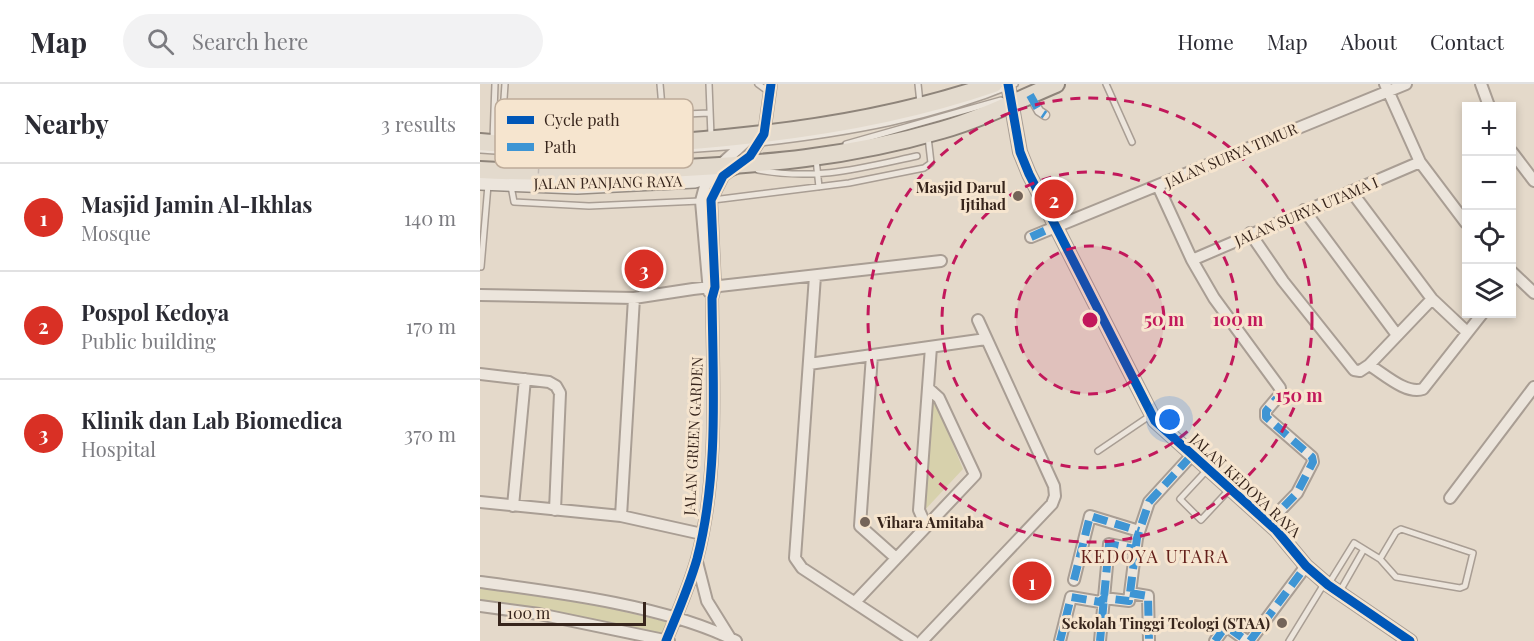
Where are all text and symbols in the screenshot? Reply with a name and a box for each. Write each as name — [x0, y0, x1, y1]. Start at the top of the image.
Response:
search box — [123, 14, 543, 68]
text: Map — [30, 23, 87, 60]
icon: search — [144, 25, 177, 58]
text: Search here — [192, 26, 308, 56]
text: Home — [1178, 27, 1234, 55]
text: Map — [1267, 27, 1308, 55]
text: About — [1341, 27, 1397, 55]
text: Contact — [1430, 27, 1504, 55]
legend — [495, 99, 693, 168]
map controls — [1462, 102, 1516, 318]
button: + — [1462, 102, 1516, 156]
text: Nearby — [24, 106, 109, 141]
text: Cycle path — [544, 109, 620, 130]
text: 3 results — [381, 110, 456, 137]
street label: JALAN SURYA TIMUR — [1161, 118, 1300, 192]
text: Path — [544, 136, 577, 157]
button: − — [1462, 156, 1516, 210]
street label: JALAN PANJANG RAYA — [532, 171, 683, 193]
street label: JALAN SURYA UTAMA I — [1230, 172, 1381, 251]
pin: 2 — [1034, 176, 1074, 222]
place label: Masjid Darul Ijtihad — [916, 177, 1006, 214]
text: Masjid Jamin Al-Ikhlas — [81, 189, 313, 219]
marker: Masjid Darul Ijtihad — [1011, 189, 1025, 203]
text: 1 — [40, 204, 47, 231]
text: 140 m — [404, 204, 456, 231]
button: locate — [1462, 210, 1516, 264]
text: Mosque — [81, 219, 151, 246]
pin: 3 — [624, 246, 664, 291]
button: layers — [1462, 264, 1516, 318]
text: Pospol Kedoya — [81, 297, 229, 327]
text: 50 m — [1144, 307, 1185, 331]
text: 100 m — [1213, 307, 1264, 331]
centre of rings — [1080, 310, 1100, 330]
text: 2 — [38, 312, 49, 339]
text: 170 m — [406, 312, 456, 339]
text: Public building — [81, 327, 216, 354]
street label: JALAN GREEN GARDEN — [679, 356, 707, 517]
text: 150 m — [1275, 383, 1323, 407]
text: Klinik dan Lab Biomedica — [81, 405, 342, 435]
your location — [1155, 405, 1184, 434]
text: 3 — [39, 420, 48, 447]
text: 370 m — [404, 420, 456, 447]
street label: JALAN KEDOYA RAYA — [1186, 428, 1306, 542]
text: Hospital — [81, 435, 156, 462]
place label: Vihara Amitaba — [876, 512, 984, 532]
marker: Vihara Amitaba — [858, 515, 872, 529]
district label: KEDOYA UTARA — [1081, 544, 1229, 568]
pin: 1 — [1012, 558, 1052, 604]
scale bar — [498, 599, 646, 626]
text: 100 m — [507, 602, 550, 623]
place label: Sekolah Tinggi Teologi (STAA) — [1062, 613, 1270, 633]
marker: Sekolah Tinggi Teologi (STAA) — [1275, 616, 1289, 630]

